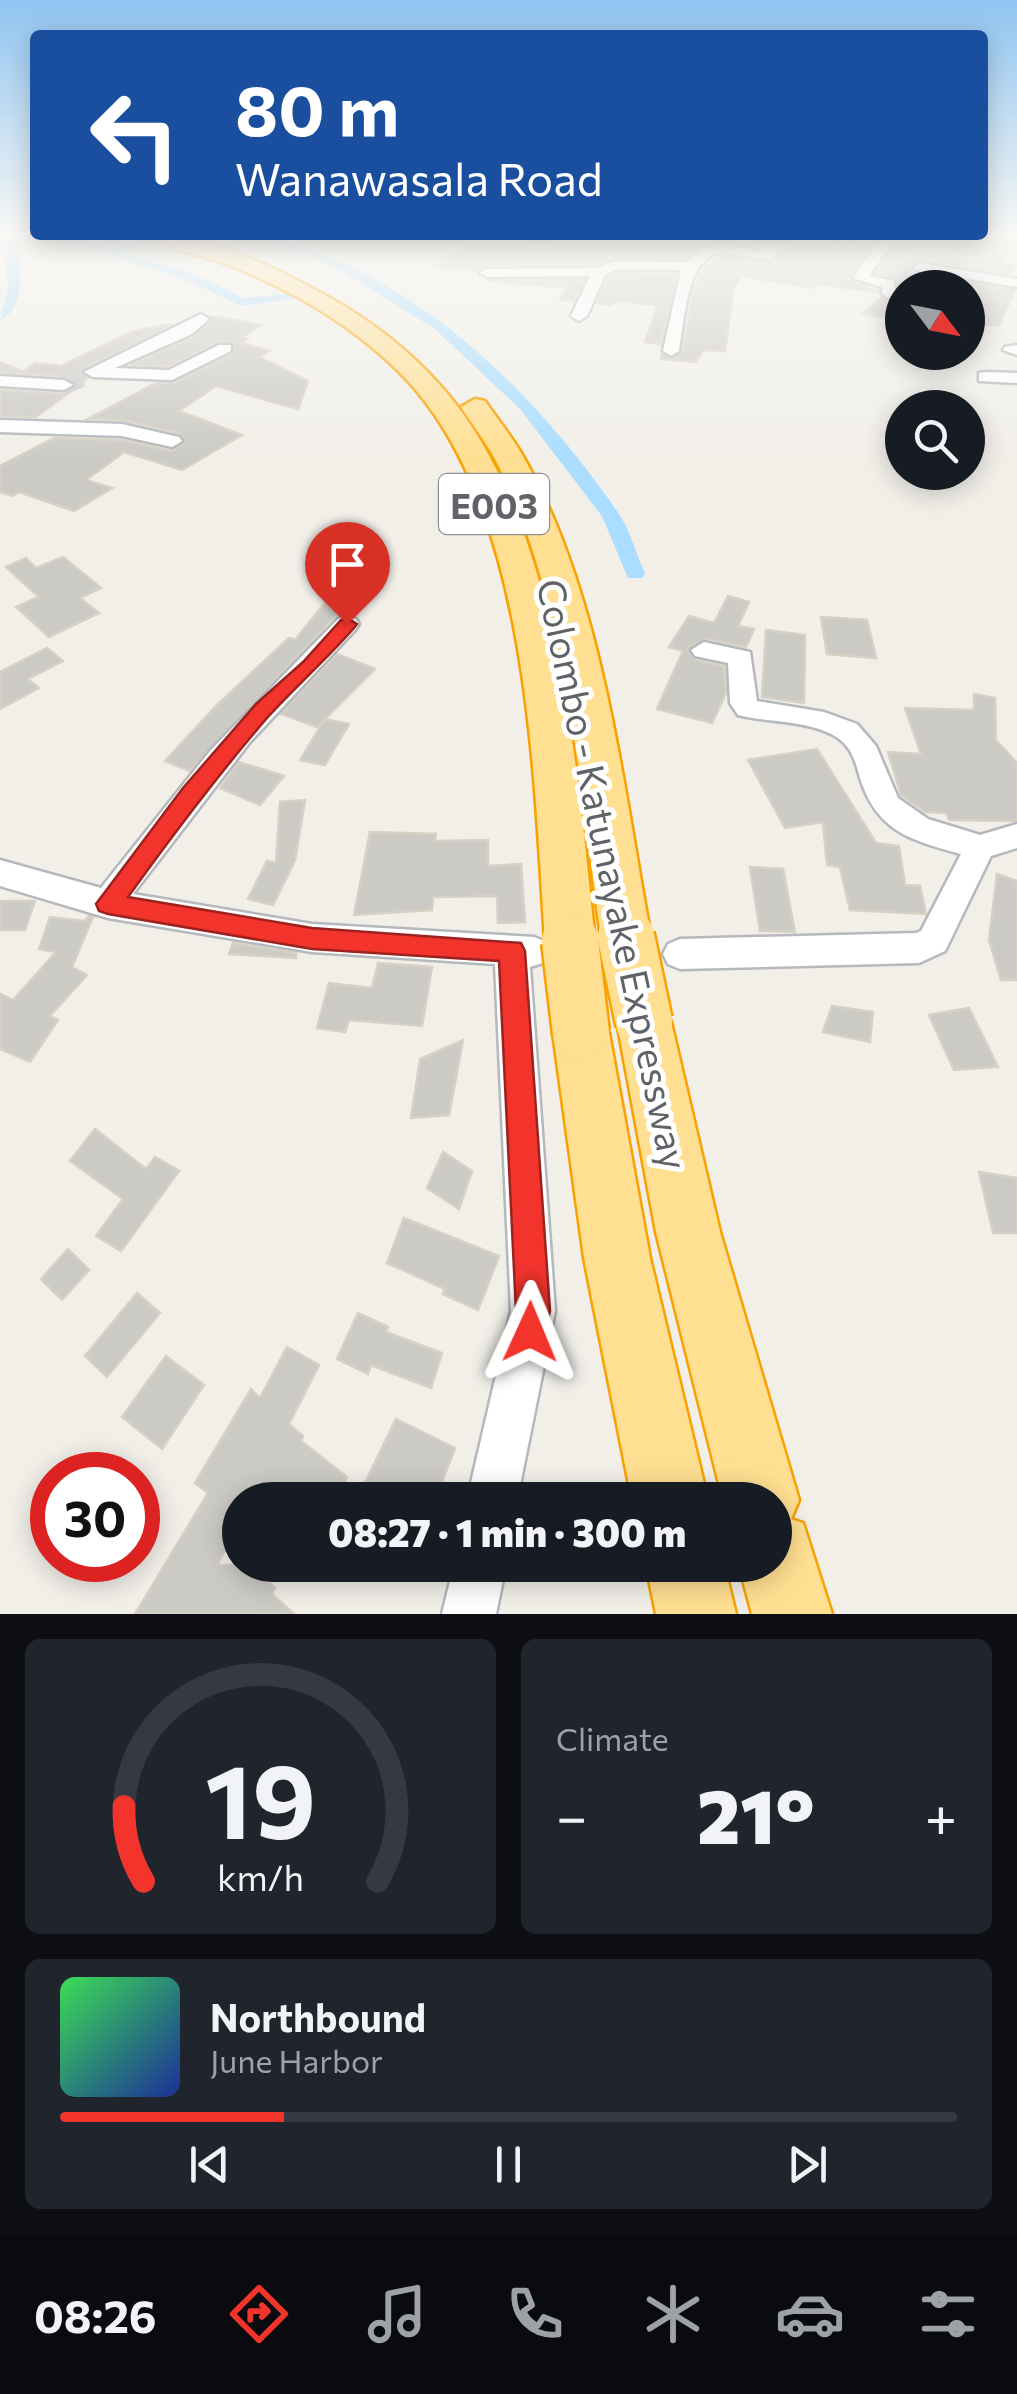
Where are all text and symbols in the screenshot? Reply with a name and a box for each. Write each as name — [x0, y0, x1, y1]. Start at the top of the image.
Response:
text: 80 m — [235, 65, 399, 150]
icon: left — [70, 70, 200, 200]
text: Wanawasala Road — [235, 150, 603, 205]
north arrow — [885, 270, 985, 370]
map controls — [885, 270, 985, 490]
button: search — [885, 390, 985, 490]
road number: E003 — [439, 474, 549, 534]
pin — [305, 522, 390, 625]
icon: arrive — [320, 537, 375, 592]
street label: Colombo - Katunayake Expressway — [528, 574, 700, 1174]
position arrow — [478, 1280, 582, 1384]
speed limit sign: 30 — [30, 1452, 160, 1582]
text: 08:27 · 1 min · 300 m — [328, 1508, 686, 1555]
text: Climate — [556, 1718, 669, 1758]
text: 19 — [205, 1733, 316, 1860]
text: 21° — [697, 1768, 815, 1859]
text: − — [556, 1781, 587, 1848]
text: + — [925, 1781, 957, 1848]
text: km/h — [217, 1855, 304, 1898]
text: Northbound — [210, 1993, 426, 2040]
text: June Harbor — [210, 2040, 383, 2080]
icon: previous — [182, 2137, 237, 2192]
icon: pause — [481, 2137, 536, 2192]
icon: next — [780, 2137, 835, 2192]
icon: directions — [224, 2279, 294, 2349]
icon: music — [362, 2279, 432, 2349]
icon: phone — [500, 2279, 570, 2349]
icon: climate — [638, 2279, 708, 2349]
icon: car — [775, 2279, 845, 2349]
icon: filters — [913, 2279, 983, 2349]
text: 08:26 — [34, 2287, 157, 2342]

